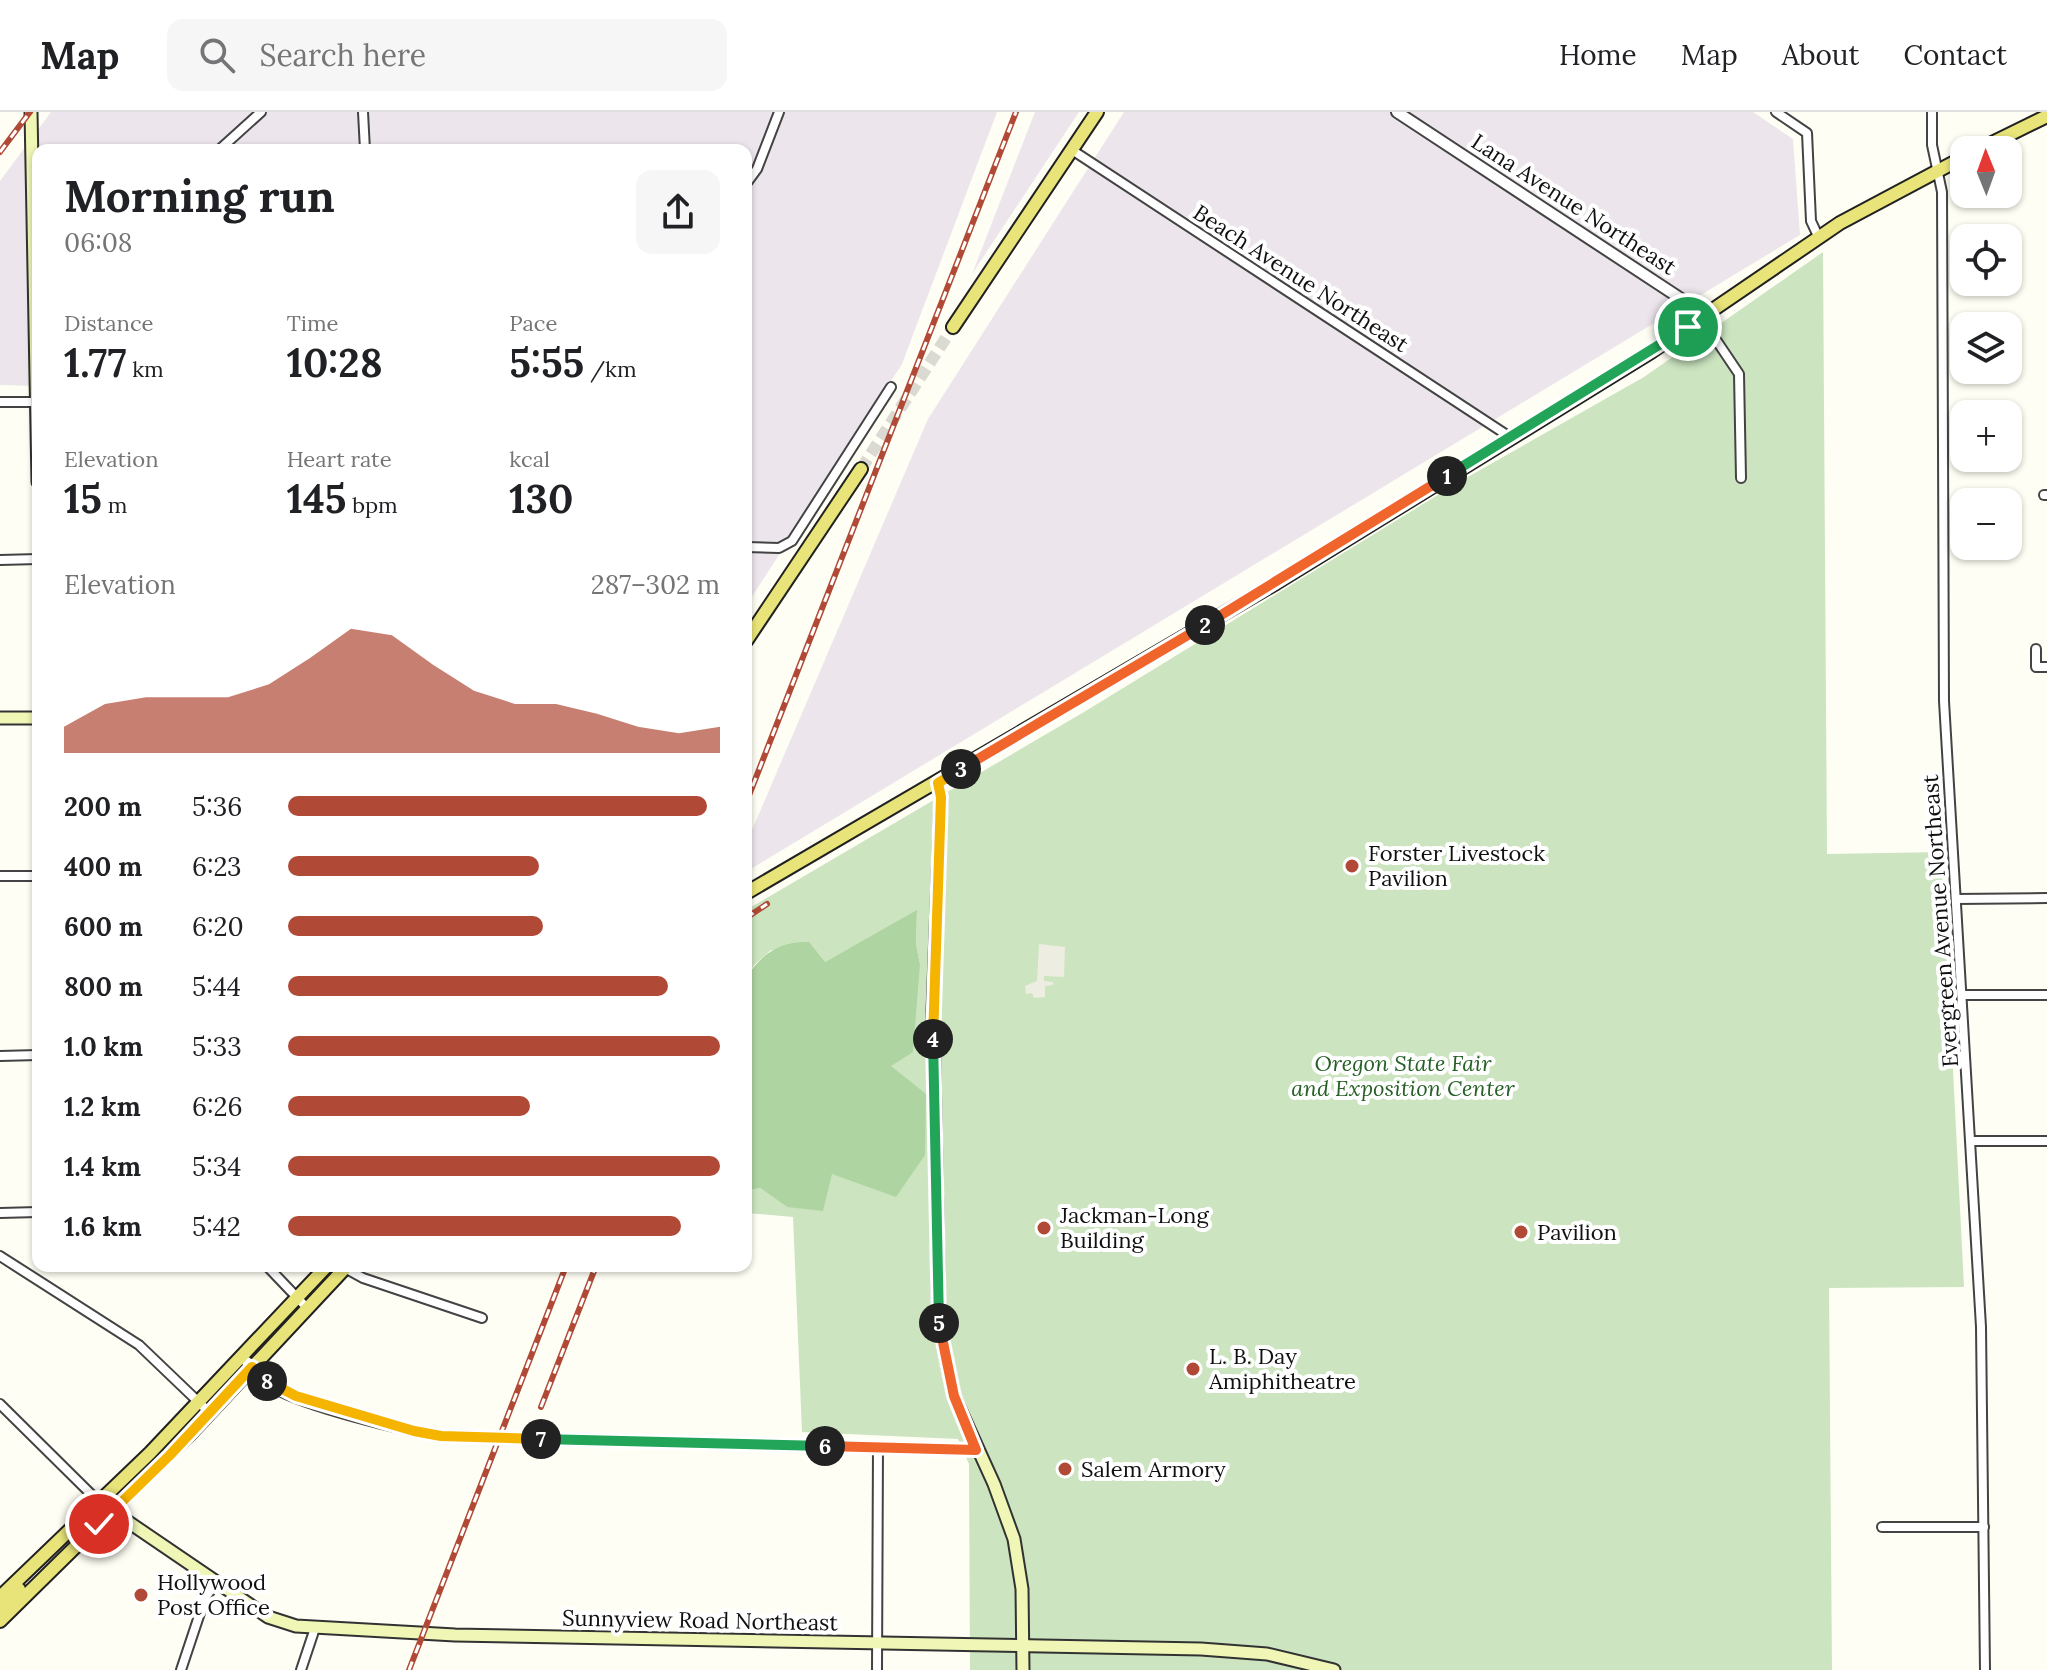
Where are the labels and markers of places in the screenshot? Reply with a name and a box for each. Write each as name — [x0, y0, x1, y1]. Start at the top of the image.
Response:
pin — [1654, 293, 1722, 361]
pin: 1 — [1427, 456, 1467, 496]
pin: 2 — [1185, 605, 1225, 645]
pin: 3 — [941, 749, 981, 789]
place label: Forster Livestock Pavilion — [1368, 839, 1545, 892]
marker: Forster Livestock Pavilion — [1343, 857, 1361, 875]
pin: 4 — [913, 1019, 953, 1059]
place label: Jackman-Long Building — [1059, 1201, 1209, 1254]
place label: Pavilion — [1537, 1218, 1617, 1246]
marker: Jackman-Long Building — [1035, 1219, 1053, 1237]
marker: Pavilion — [1512, 1223, 1530, 1241]
pin: 5 — [919, 1303, 959, 1343]
place label: L. B. Day Amiphitheatre — [1208, 1342, 1356, 1395]
marker: L. B. Day Amiphitheatre — [1184, 1360, 1202, 1378]
pin: 8 — [247, 1361, 287, 1401]
pin: 7 — [521, 1419, 561, 1459]
pin: 6 — [805, 1426, 845, 1466]
place label: Salem Armory — [1081, 1455, 1226, 1483]
marker: Salem Armory — [1056, 1460, 1074, 1478]
pin — [65, 1490, 133, 1558]
place label: Hollywood Post Office — [157, 1568, 270, 1621]
marker: Hollywood Post Office — [132, 1586, 150, 1604]

